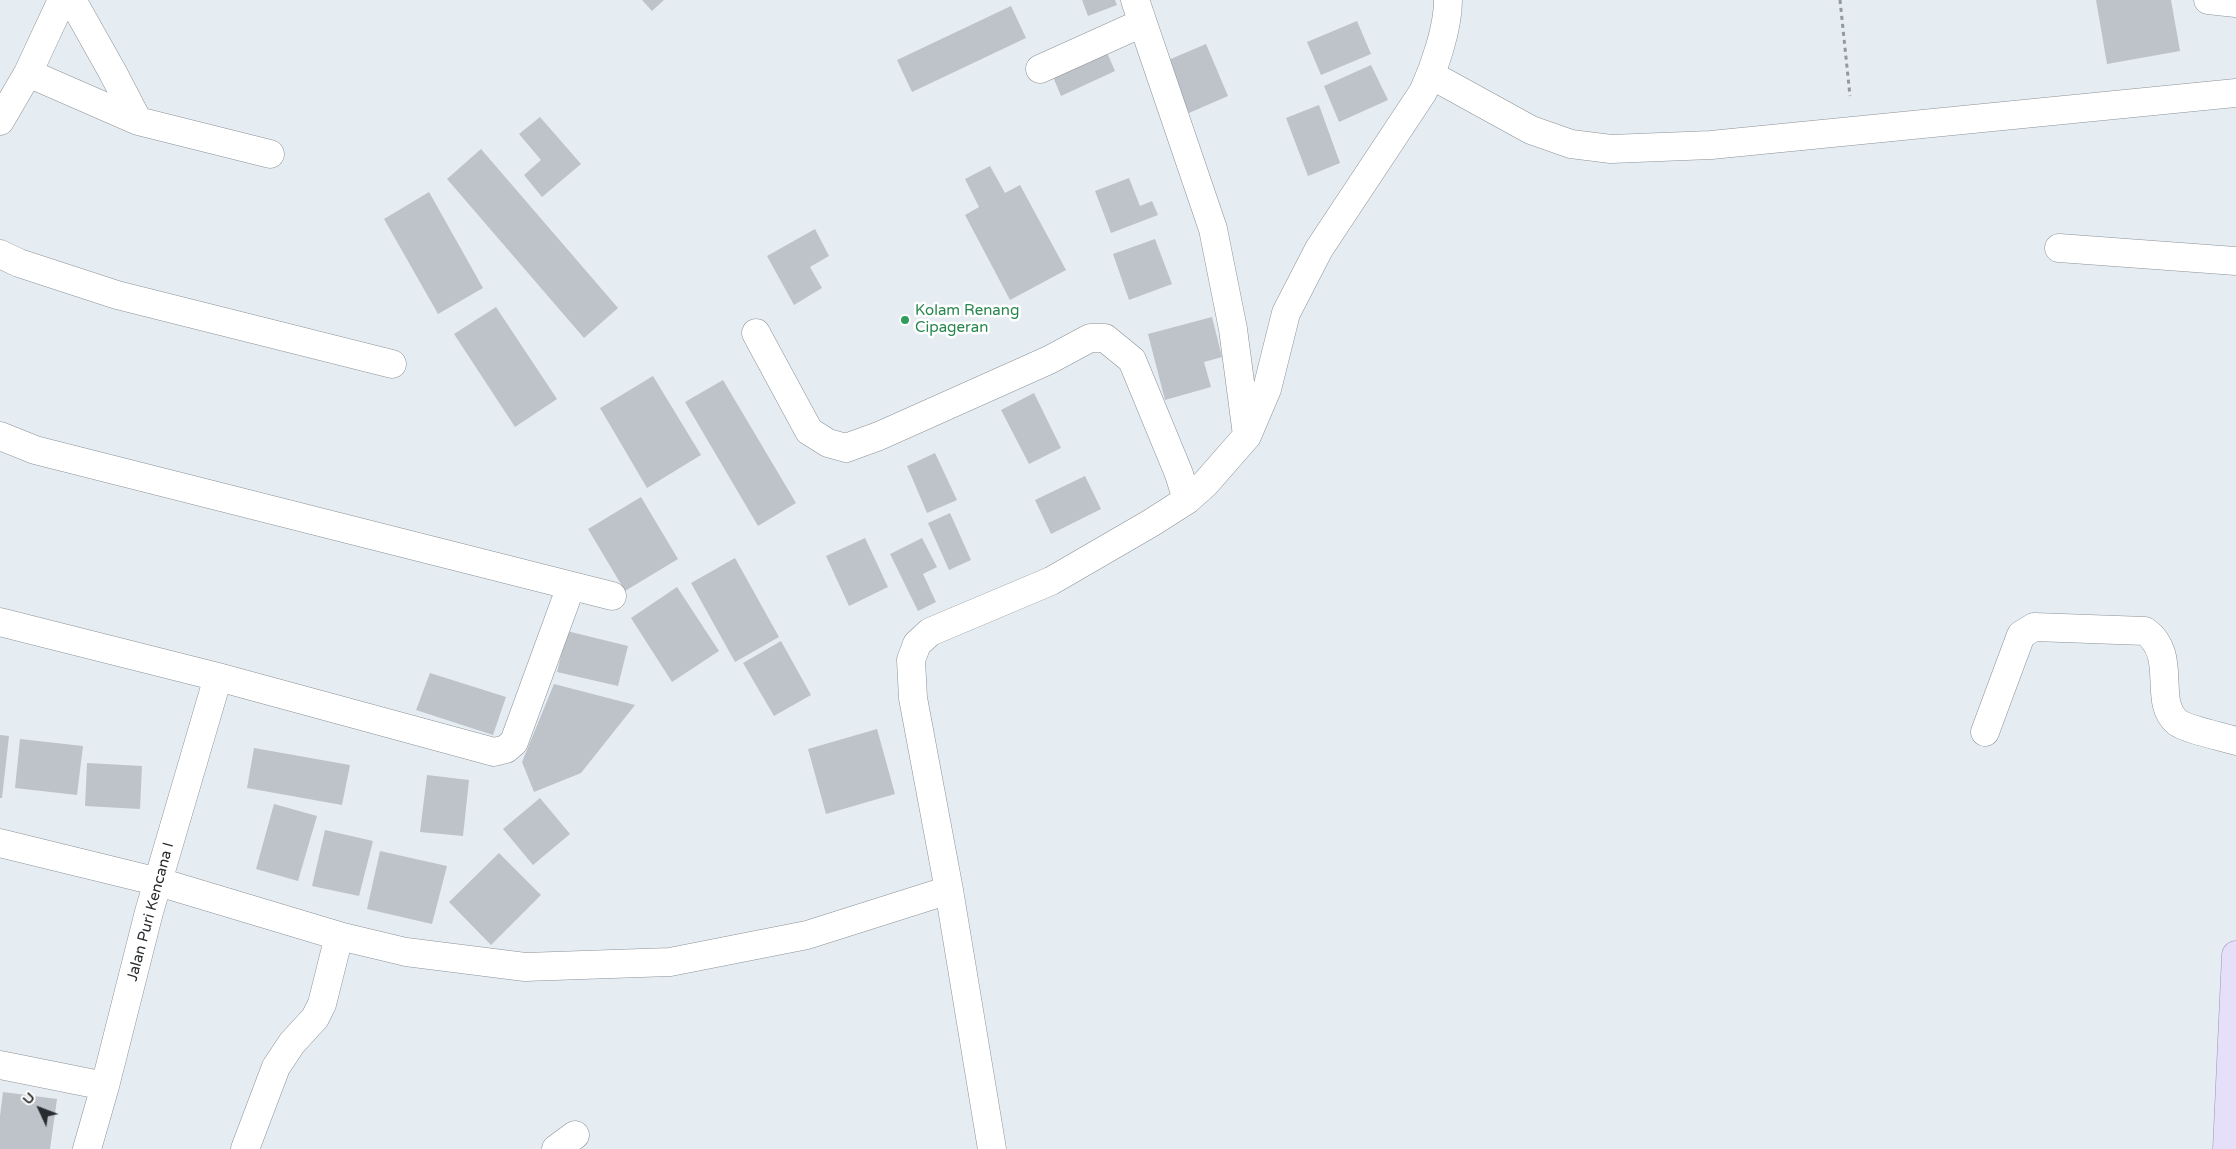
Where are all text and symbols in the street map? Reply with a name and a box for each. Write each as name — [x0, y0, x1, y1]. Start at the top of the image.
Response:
place label: Kolam Renang Cipageran — [915, 302, 1019, 337]
marker: Kolam Renang Cipageran — [899, 314, 911, 326]
street label: Jalan Puri Kencana I — [124, 841, 178, 983]
north arrow — [15, 1084, 65, 1134]
text: U — [19, 1089, 39, 1108]

